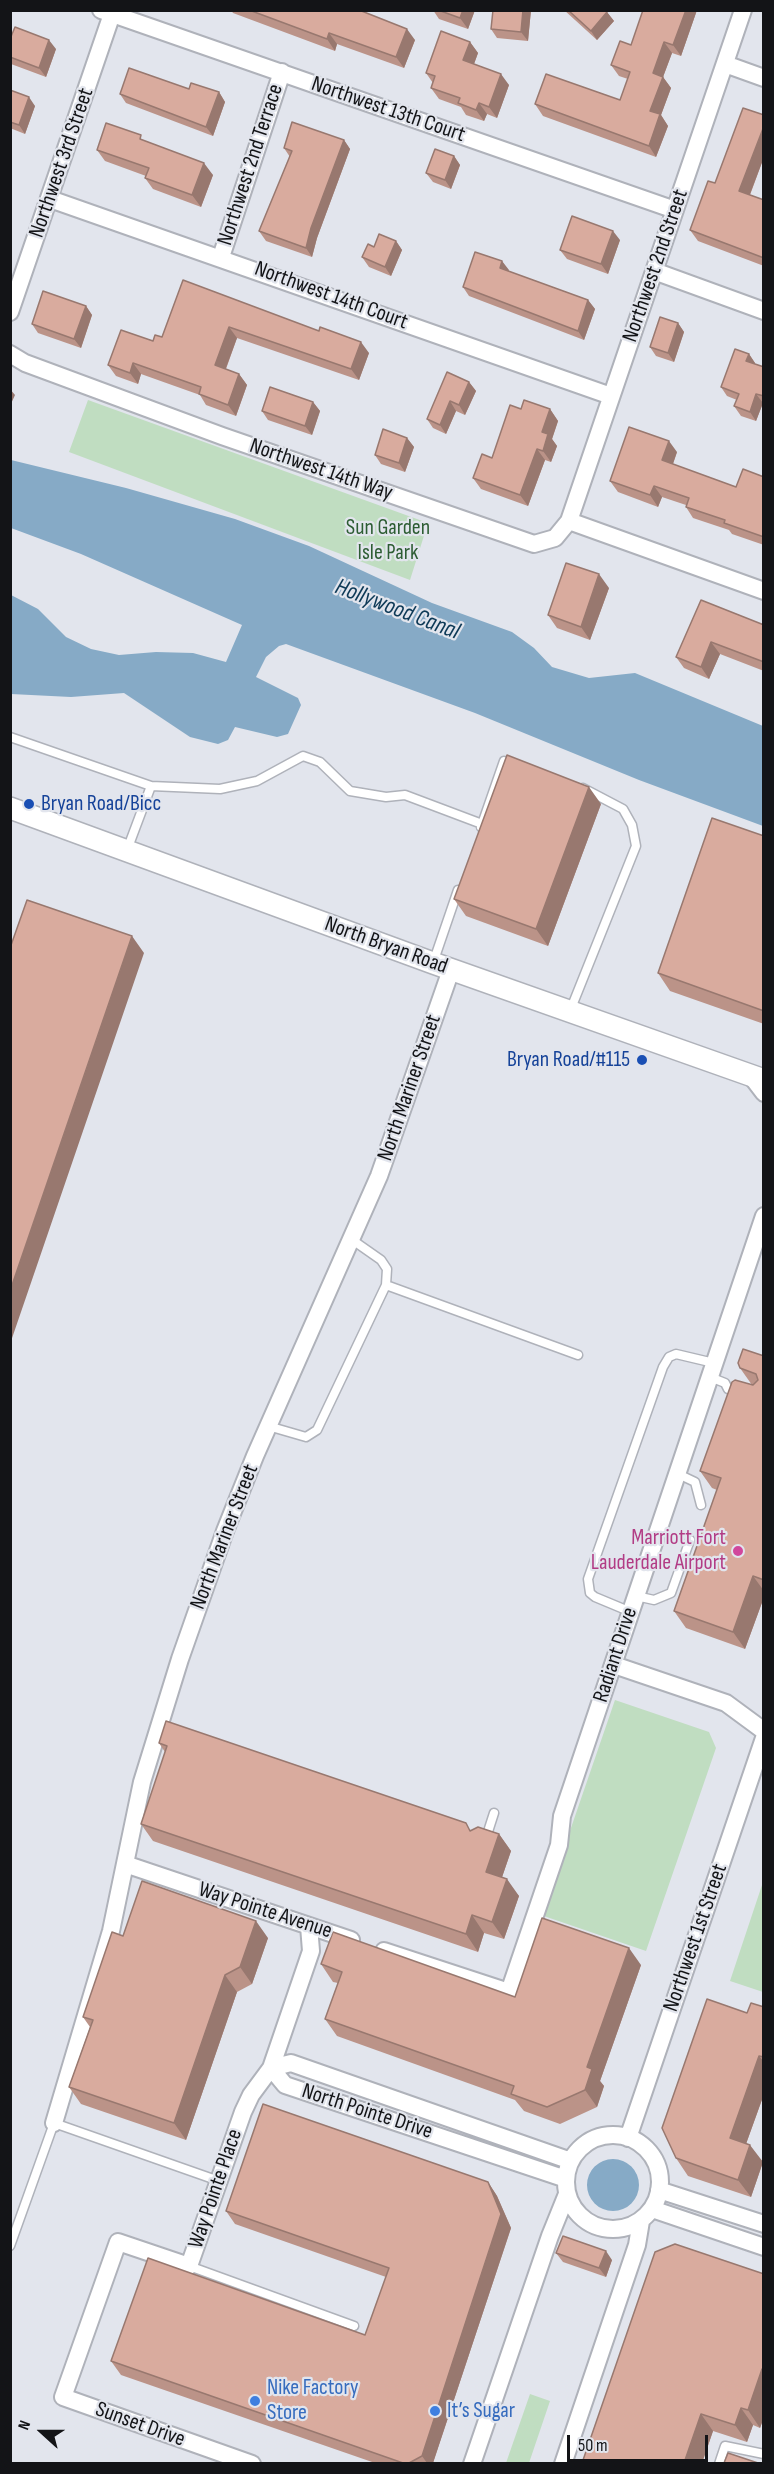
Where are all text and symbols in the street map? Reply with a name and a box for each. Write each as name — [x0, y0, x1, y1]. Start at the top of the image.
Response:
street label: Northwest 13th Court — [308, 71, 468, 149]
street label: Northwest 2nd Terrace — [212, 81, 290, 249]
street label: Northwest 3rd Street — [24, 85, 100, 241]
street label: Northwest 2nd Street — [618, 186, 694, 346]
street label: Northwest 14th Court — [251, 256, 411, 336]
street label: Northwest 14th Way — [246, 433, 396, 507]
park label: Sun Garden Isle Park — [346, 515, 430, 566]
water label: Hollywood Canal — [331, 573, 463, 647]
place label: Bryan Road/Bicc — [41, 791, 161, 817]
marker: Bryan Road/Bicc — [22, 797, 36, 811]
street label: North Bryan Road — [321, 912, 451, 980]
street label: North Mariner Street — [373, 1011, 447, 1165]
place label: Bryan Road/#115 — [507, 1047, 630, 1073]
marker: Bryan Road/#115 — [635, 1053, 649, 1067]
street label: North Mariner Street — [185, 1461, 265, 1613]
place label: Marriott Fort Lauderdale Airport — [591, 1525, 726, 1576]
marker: Marriott Fort Lauderdale Airport — [731, 1544, 745, 1558]
street label: Radiant Drive — [588, 1604, 644, 1706]
street label: Northwest 1st Street — [658, 1861, 734, 2015]
street label: Way Pointe Avenue — [195, 1877, 335, 1945]
street label: North Pointe Drive — [298, 2078, 436, 2146]
street label: Way Pointe Place — [183, 2126, 249, 2252]
place label: Nike Factory Store — [267, 2375, 358, 2426]
marker: Nike Factory Store — [248, 2394, 262, 2408]
street label: Sunset Drive — [92, 2397, 188, 2453]
place label: It’s Sugar — [447, 2398, 515, 2424]
north arrow — [12, 2402, 72, 2462]
marker: It’s Sugar — [428, 2404, 442, 2418]
text: N — [14, 2418, 35, 2433]
scale bar — [570, 2423, 711, 2461]
text: 50 m — [578, 2435, 608, 2456]

